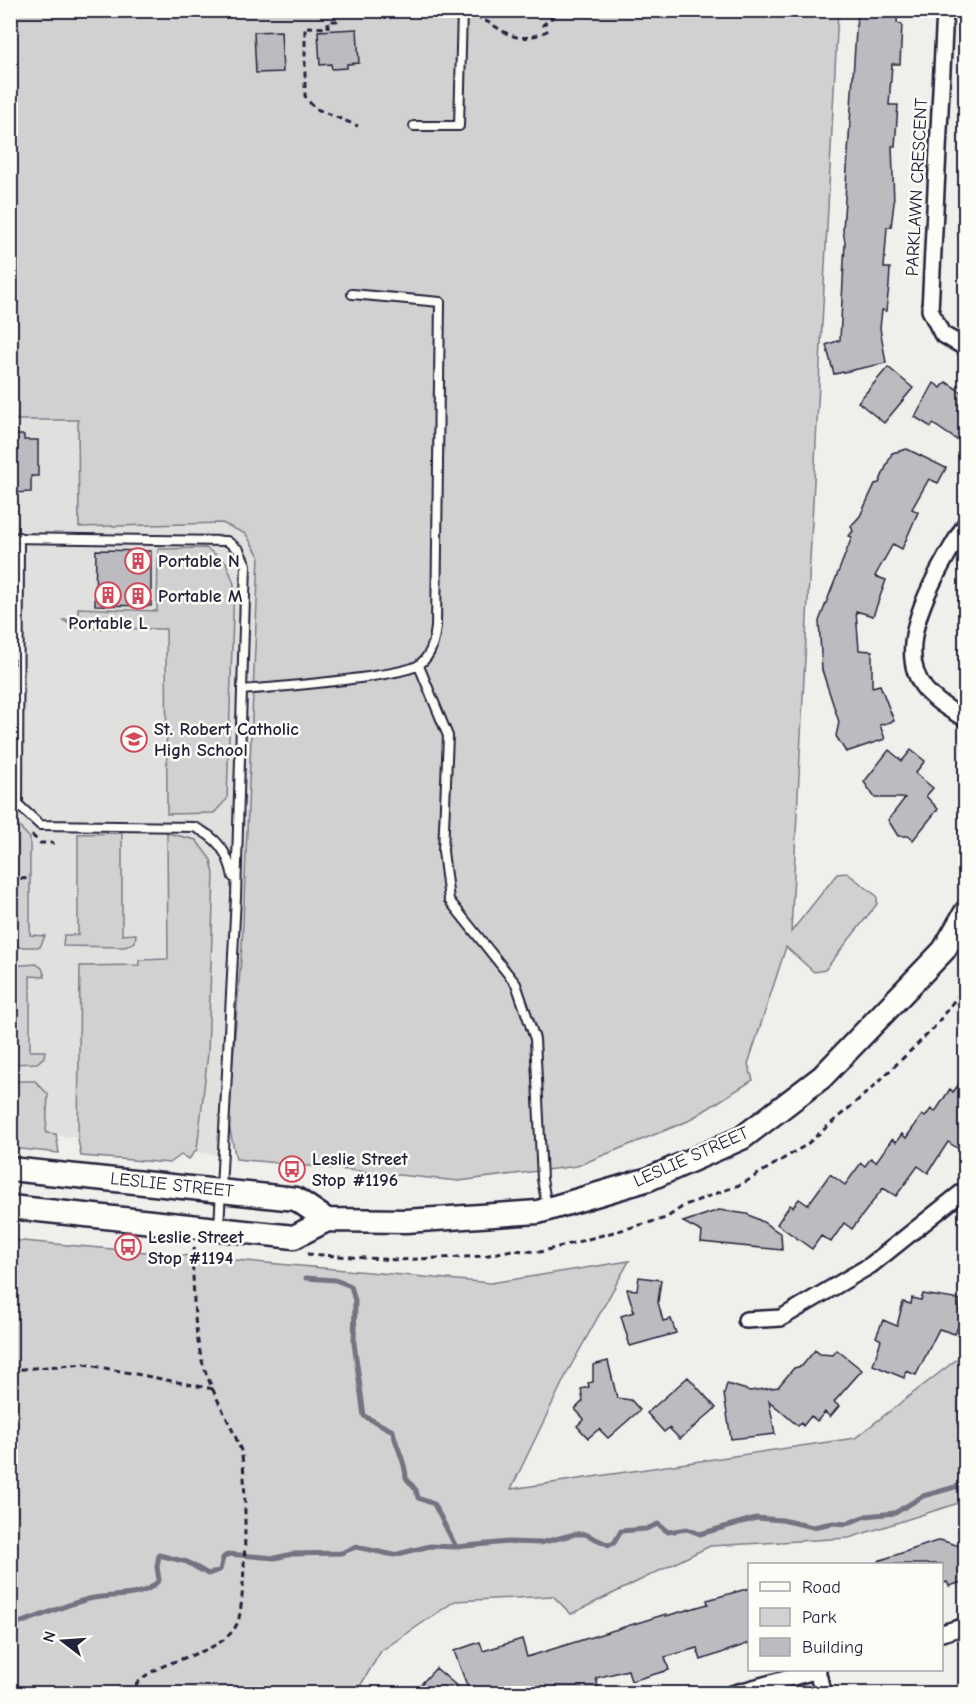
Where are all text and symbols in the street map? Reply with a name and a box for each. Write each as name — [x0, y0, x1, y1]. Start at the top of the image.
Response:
street label: PARKLAWN CRESCENT — [902, 97, 932, 277]
building icon: Portable N — [123, 546, 153, 576]
place label: Portable N — [158, 551, 240, 572]
building icon: Portable L — [93, 580, 123, 610]
building icon: Portable M — [123, 581, 153, 611]
place label: Portable M — [158, 586, 243, 607]
place label: Portable L — [68, 613, 148, 634]
place label: St. Robert Catholic High School — [154, 719, 299, 761]
school or university icon: St. Robert Catholic High School — [119, 724, 149, 754]
street label: LESLIE STREET — [630, 1122, 752, 1192]
place label: Leslie Street Stop #1196 — [312, 1149, 409, 1191]
bus stop icon: Leslie Street Stop #1196 — [277, 1154, 307, 1184]
street label: LESLIE STREET — [109, 1168, 235, 1202]
place label: Leslie Street Stop #1194 — [148, 1227, 245, 1269]
bus stop icon: Leslie Street Stop #1194 — [113, 1232, 143, 1262]
legend — [748, 1563, 943, 1671]
text: Road — [802, 1577, 841, 1598]
text: Park — [802, 1607, 837, 1628]
north arrow — [33, 1611, 93, 1671]
text: N — [39, 1629, 60, 1645]
text: Building — [802, 1637, 864, 1658]

